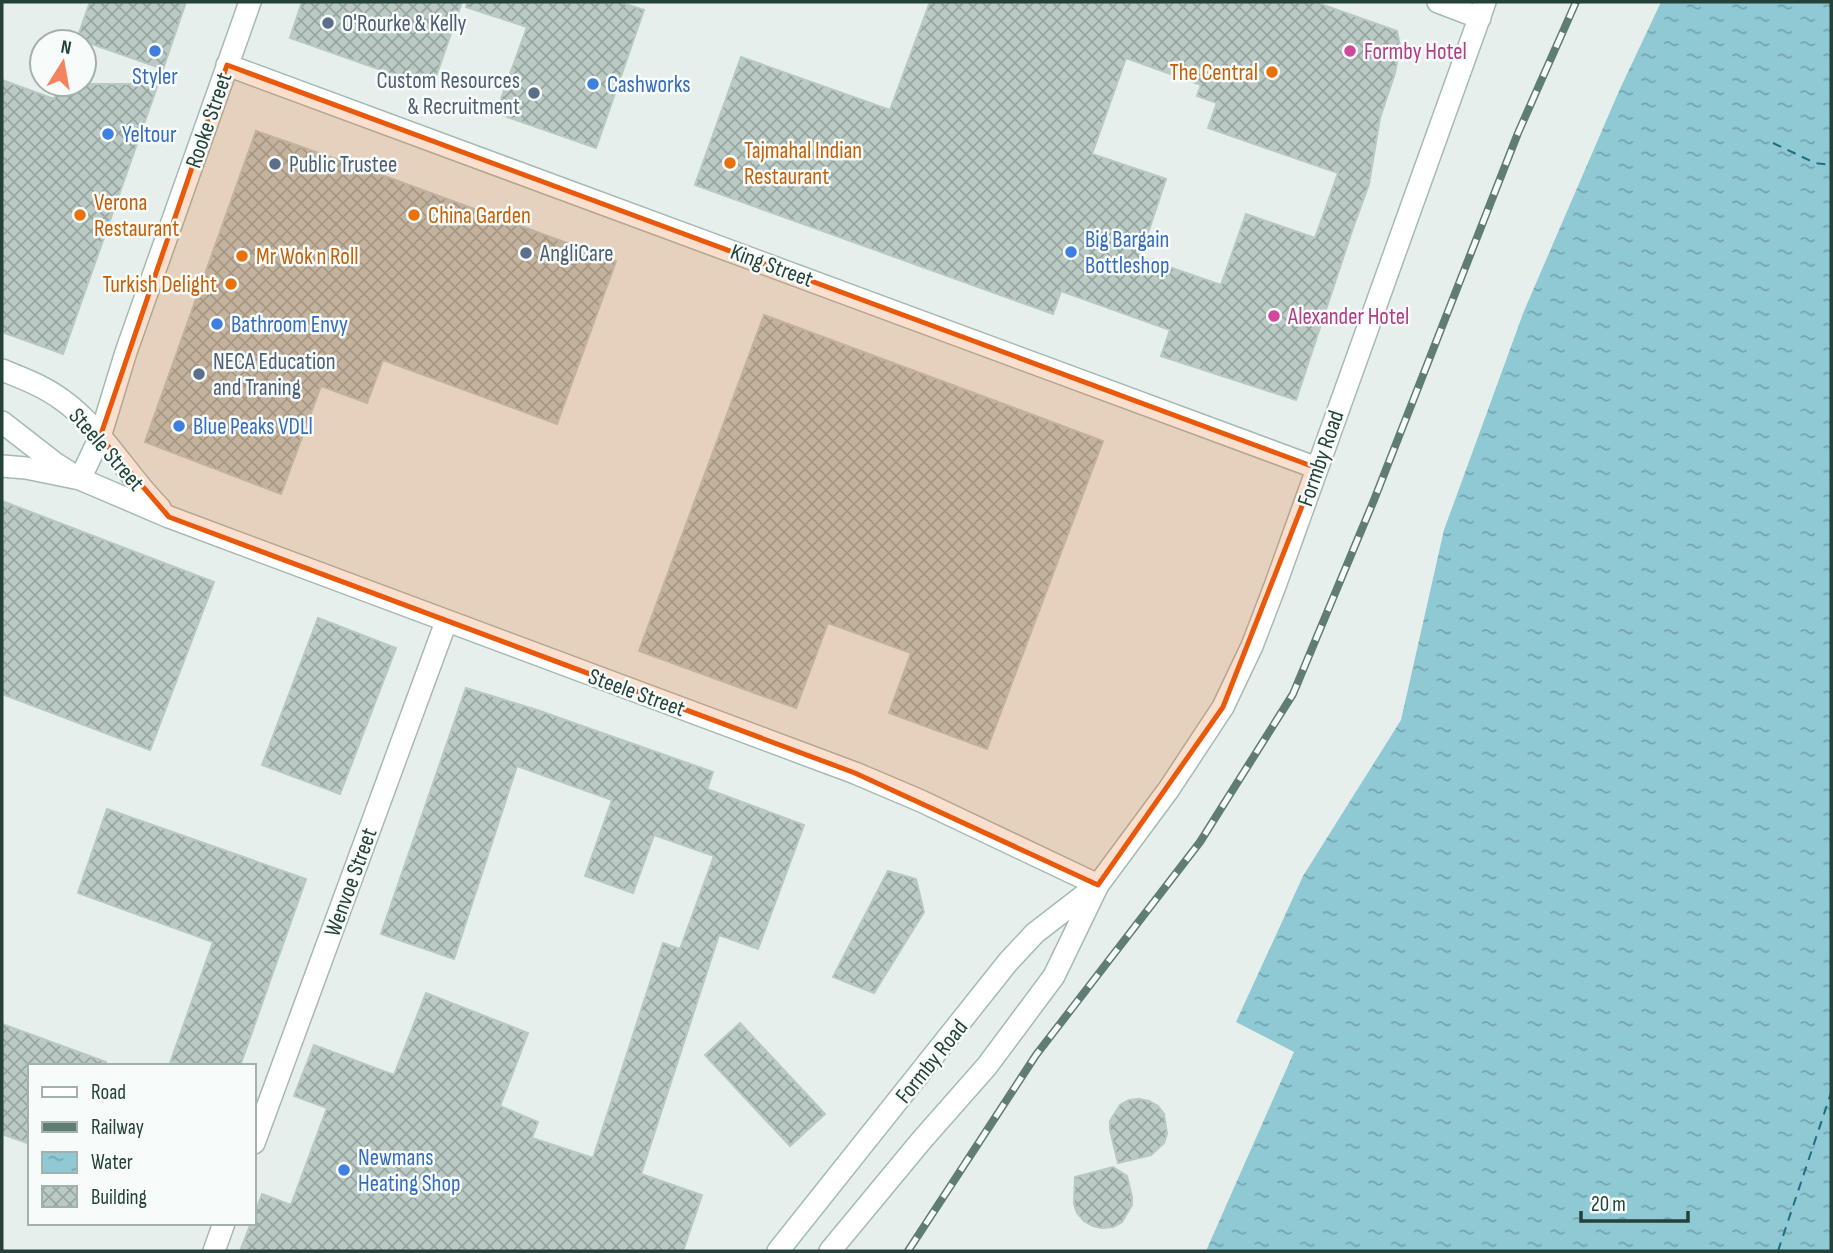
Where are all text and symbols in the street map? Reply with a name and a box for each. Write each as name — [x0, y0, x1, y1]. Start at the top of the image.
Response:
place label: O'Rourke & Kelly — [342, 10, 466, 38]
marker: O'Rourke & Kelly — [320, 15, 336, 31]
north arrow — [28, 28, 98, 98]
text: N — [59, 36, 73, 60]
place label: Formby Hotel — [1364, 38, 1467, 66]
marker: Styler — [147, 43, 163, 59]
marker: Formby Hotel — [1342, 43, 1358, 59]
place label: The Central — [1170, 59, 1258, 87]
place label: Styler — [132, 63, 178, 91]
marker: The Central — [1264, 64, 1280, 80]
place label: Custom Resources & Recruitment — [376, 67, 520, 121]
street label: Rooke Street — [180, 69, 238, 172]
place label: Cashworks — [607, 71, 690, 99]
marker: Cashworks — [585, 76, 601, 92]
marker: Custom Resources & Recruitment — [526, 85, 542, 101]
place label: Yeltour — [122, 121, 177, 149]
marker: Yeltour — [100, 126, 116, 142]
place label: Tajmahal Indian Restaurant — [744, 137, 862, 191]
place label: Public Trustee — [289, 151, 397, 179]
marker: Tajmahal Indian Restaurant — [722, 155, 738, 171]
marker: Public Trustee — [267, 156, 283, 172]
place label: Verona Restaurant — [94, 189, 179, 243]
place label: China Garden — [428, 202, 531, 230]
marker: Verona Restaurant — [72, 207, 88, 223]
marker: China Garden — [406, 207, 422, 223]
place label: Big Bargain Bottleshop — [1085, 226, 1169, 280]
street label: King Street — [726, 238, 817, 294]
place label: AngliCare — [539, 240, 613, 268]
place label: Mr Wok n Roll — [256, 243, 358, 271]
marker: Big Bargain Bottleshop — [1063, 244, 1079, 260]
marker: AngliCare — [518, 245, 534, 261]
marker: Mr Wok n Roll — [234, 248, 250, 264]
place label: Turkish Delight — [102, 271, 217, 299]
marker: Turkish Delight — [223, 276, 239, 292]
place label: Alexander Hotel — [1287, 303, 1409, 331]
marker: Alexander Hotel — [1266, 308, 1282, 324]
place label: Bathroom Envy — [231, 311, 348, 339]
marker: Bathroom Envy — [209, 316, 225, 332]
place label: NECA Education and Traning — [213, 348, 336, 402]
marker: NECA Education and Traning — [191, 366, 207, 382]
street label: Steele Street — [63, 402, 150, 497]
street label: Formby Road — [1292, 407, 1350, 510]
place label: Blue Peaks VDLl — [193, 413, 313, 441]
marker: Blue Peaks VDLl — [171, 418, 187, 434]
street label: Steele Street — [584, 663, 689, 723]
street label: Wenvoe Street — [318, 824, 383, 940]
street label: Formby Road — [890, 1014, 974, 1109]
legend — [28, 1064, 256, 1225]
text: Road — [91, 1080, 126, 1105]
text: Railway — [91, 1115, 144, 1140]
place label: Newmans Heating Shop — [358, 1144, 461, 1198]
text: Water — [91, 1150, 133, 1175]
marker: Newmans Heating Shop — [336, 1162, 352, 1178]
scale bar — [1581, 1180, 1688, 1224]
text: Building — [91, 1185, 147, 1210]
text: 20 m — [1591, 1192, 1626, 1217]

